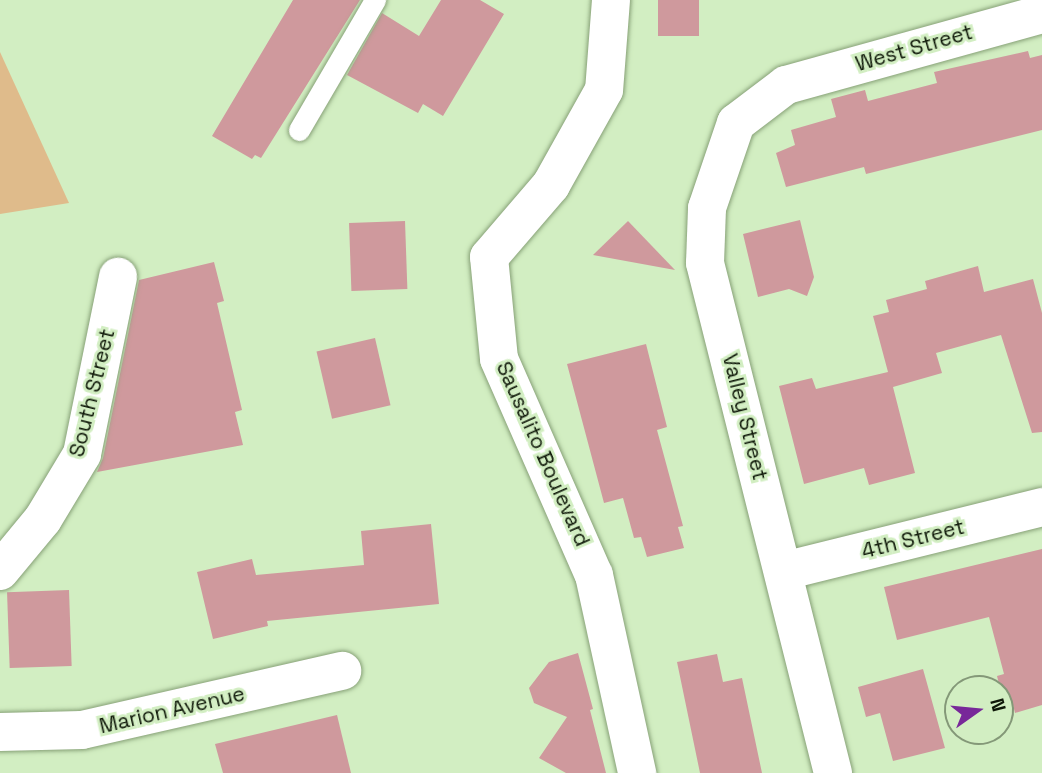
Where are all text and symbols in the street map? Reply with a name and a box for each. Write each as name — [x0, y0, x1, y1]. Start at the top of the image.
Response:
street label: West Street — [853, 19, 975, 77]
street label: South Street — [64, 326, 120, 460]
street label: Valley Street — [717, 351, 773, 483]
street label: Sausalito Boulevard — [491, 358, 595, 550]
street label: 4th Street — [859, 514, 967, 564]
north arrow — [944, 675, 1014, 745]
street label: Marion Avenue — [97, 681, 247, 739]
text: N — [984, 696, 1012, 714]

